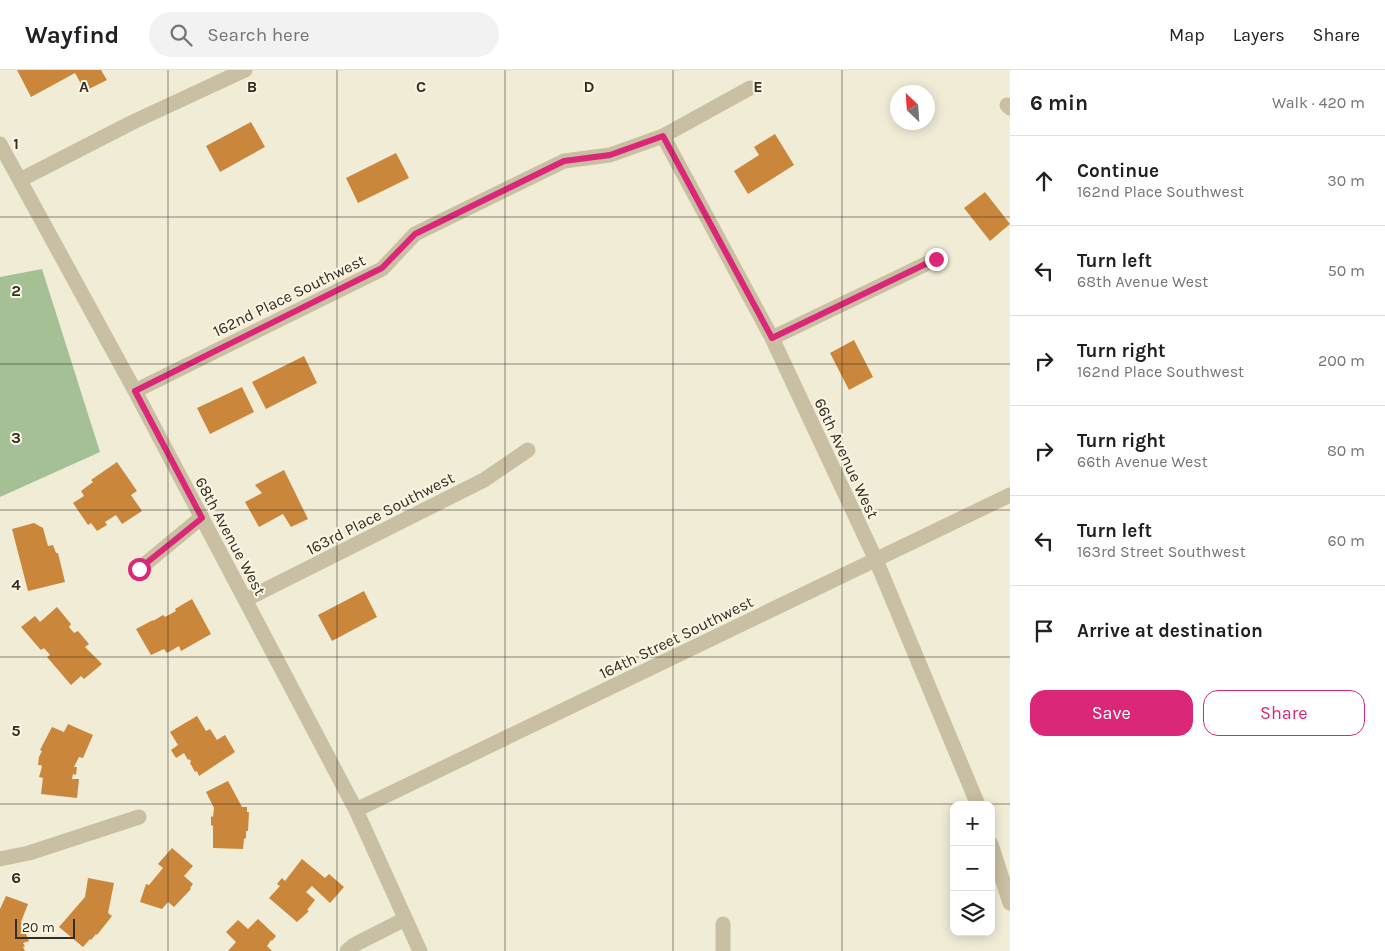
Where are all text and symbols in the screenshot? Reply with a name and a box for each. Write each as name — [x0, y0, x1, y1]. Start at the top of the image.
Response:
search box — [149, 12, 499, 57]
text: Wayfind — [25, 21, 119, 49]
icon: search — [167, 21, 195, 49]
text: Search here — [207, 24, 309, 46]
text: Map — [1169, 24, 1205, 46]
text: Layers — [1233, 24, 1285, 46]
text: Share — [1313, 24, 1360, 46]
text: A — [79, 77, 89, 96]
text: B — [247, 77, 257, 96]
text: C — [416, 77, 426, 96]
text: D — [584, 77, 595, 96]
text: E — [753, 77, 763, 96]
north arrow — [890, 85, 935, 130]
text: 6 min — [1030, 91, 1088, 115]
text: Walk · 420 m — [1272, 93, 1365, 112]
text: 1 — [13, 134, 19, 153]
text: Continue — [1077, 160, 1159, 182]
icon: ahead — [1030, 167, 1058, 195]
text: 30 m — [1327, 171, 1365, 190]
text: 162nd Place Southwest — [1077, 182, 1244, 201]
route end — [925, 248, 948, 271]
street label: 162nd Place Southwest — [210, 250, 368, 341]
text: Turn left — [1077, 250, 1152, 272]
icon: left — [1030, 257, 1058, 285]
text: 50 m — [1328, 261, 1365, 280]
text: 68th Avenue West — [1077, 272, 1208, 291]
text: 2 — [11, 281, 21, 300]
text: Turn right — [1077, 340, 1166, 362]
icon: right — [1030, 347, 1058, 375]
text: 200 m — [1318, 351, 1365, 370]
text: 162nd Place Southwest — [1077, 362, 1244, 381]
street label: 66th Avenue West — [810, 395, 883, 521]
text: 3 — [11, 428, 21, 447]
text: Turn right — [1077, 430, 1166, 452]
icon: right — [1030, 437, 1058, 465]
text: 80 m — [1327, 441, 1365, 460]
text: 66th Avenue West — [1077, 452, 1208, 471]
street label: 163rd Place Southwest — [303, 468, 457, 559]
street label: 68th Avenue West — [191, 474, 270, 599]
text: Turn left — [1077, 520, 1152, 542]
icon: left — [1030, 527, 1058, 555]
text: 60 m — [1328, 531, 1365, 550]
text: 163rd Street Southwest — [1077, 542, 1246, 561]
route start — [128, 558, 151, 581]
text: 4 — [11, 575, 21, 594]
street label: 164th Street Southwest — [596, 592, 756, 683]
icon: arrive — [1030, 617, 1058, 645]
text: Arrive at destination — [1077, 620, 1263, 642]
button: Save — [1030, 690, 1193, 736]
button: Share — [1203, 690, 1365, 736]
text: 5 — [11, 721, 21, 740]
map controls — [950, 801, 995, 936]
button: + — [950, 801, 995, 846]
button: − — [950, 846, 995, 891]
text: 6 — [11, 868, 21, 887]
button: layers — [950, 891, 995, 936]
scale bar — [15, 916, 75, 939]
text: 20 m — [22, 919, 55, 936]

